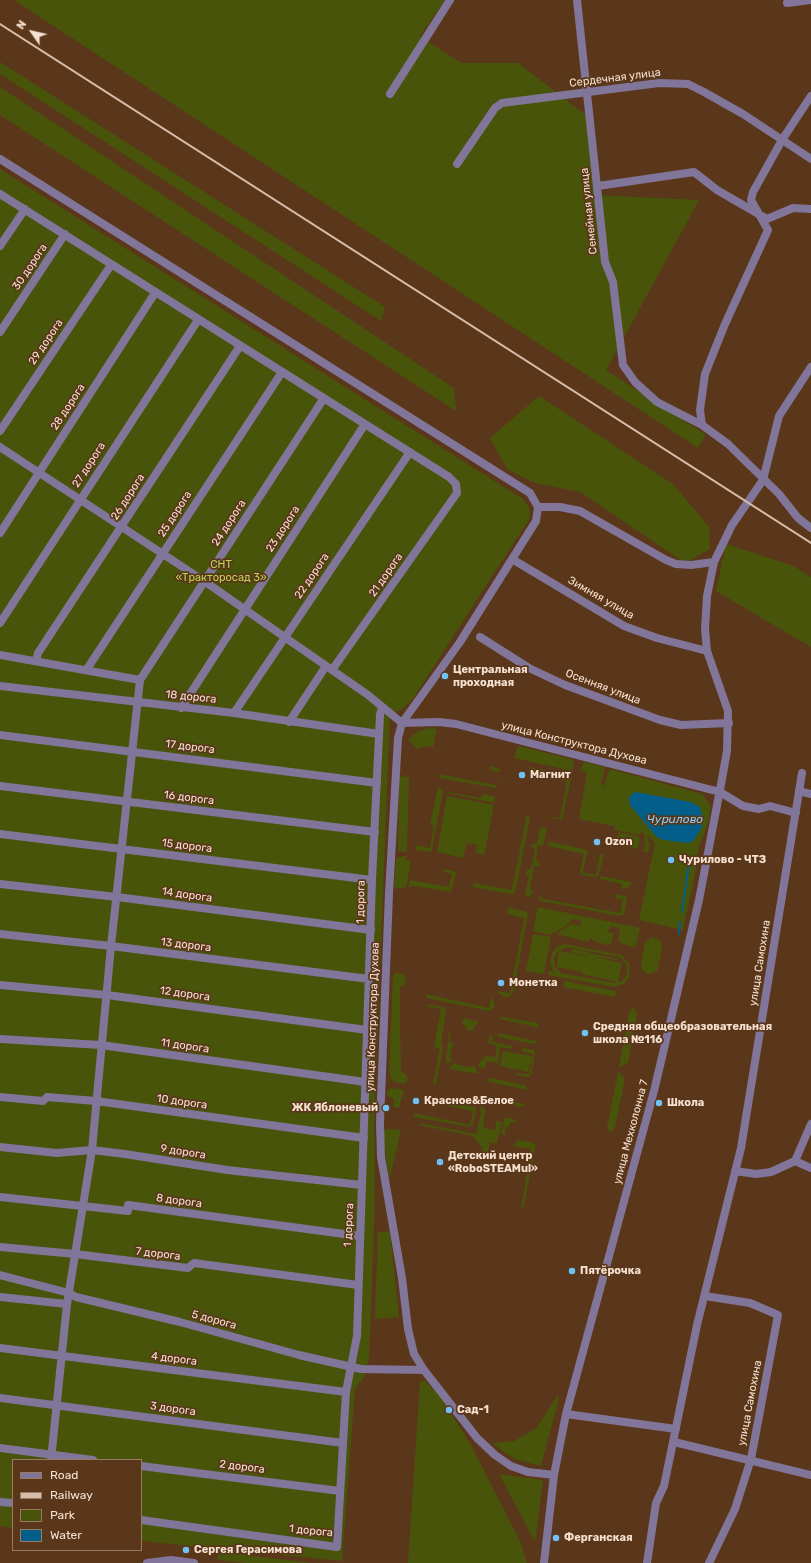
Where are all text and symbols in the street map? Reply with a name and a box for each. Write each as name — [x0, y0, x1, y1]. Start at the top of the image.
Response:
north arrow — [12, 12, 52, 52]
text: N — [14, 18, 29, 32]
street label: Сердечная улица — [569, 66, 661, 90]
street label: Семейная улица — [578, 167, 600, 255]
street label: 30 дорога — [10, 241, 50, 293]
street label: 29 дорога — [26, 317, 66, 367]
street label: 28 дорога — [48, 381, 88, 433]
street label: 27 дорога — [69, 440, 109, 490]
street label: 26 дорога — [108, 471, 148, 523]
street label: 25 дорога — [155, 488, 195, 540]
street label: 24 дорога — [209, 497, 249, 549]
street label: 23 дорога — [263, 503, 303, 555]
street label: 22 дорога — [292, 551, 332, 601]
street label: 21 дорога — [366, 551, 406, 599]
park label: СНТ «Тракторосад 3» — [175, 558, 267, 584]
street label: Зимняя улица — [566, 574, 636, 622]
place label: Центральная проходная — [453, 663, 528, 689]
street label: Осенняя улица — [564, 667, 642, 707]
marker: Центральная проходная — [440, 671, 450, 681]
street label: 18 дорога — [165, 688, 217, 706]
street label: улица Конструктора Духова — [500, 719, 648, 767]
street label: 17 дорога — [165, 737, 215, 757]
place label: Магнит — [530, 768, 571, 782]
marker: Магнит — [517, 770, 527, 780]
street label: 16 дорога — [163, 788, 215, 808]
water label: Чурилово — [647, 813, 703, 827]
place label: Ozon — [605, 835, 633, 849]
street label: 15 дорога — [161, 836, 213, 856]
marker: Ozon — [592, 837, 602, 847]
place label: Чурилово - ЧТЗ — [679, 853, 766, 867]
marker: Чурилово - ЧТЗ — [666, 855, 676, 865]
street label: 1 дорога — [354, 880, 368, 924]
street label: 14 дорога — [161, 885, 213, 905]
street label: улица Самохина — [747, 919, 773, 1007]
street label: 13 дорога — [160, 935, 212, 955]
street label: улица Конструктора Духова — [364, 942, 382, 1092]
place label: Монетка — [509, 976, 558, 990]
marker: Монетка — [496, 978, 506, 988]
street label: 12 дорога — [159, 984, 211, 1004]
place label: Средняя общеобразовательная школа №116 — [593, 1020, 772, 1046]
marker: Средняя общеобразовательная школа №116 — [580, 1028, 590, 1038]
street label: 11 дорога — [160, 1036, 210, 1056]
street label: улица Мехколонна 7 — [611, 1078, 651, 1186]
street label: 10 дорога — [156, 1092, 208, 1112]
place label: Красное&Белое — [424, 1094, 514, 1108]
marker: Красное&Белое — [411, 1096, 421, 1106]
place label: Школа — [667, 1096, 704, 1110]
marker: Школа — [654, 1098, 664, 1108]
place label: ЖК Яблоневый — [292, 1101, 378, 1115]
marker: ЖК Яблоневый — [381, 1103, 391, 1113]
street label: 9 дорога — [159, 1142, 207, 1162]
place label: Детский центр «RoboSTEAMul» — [448, 1149, 538, 1175]
marker: Детский центр «RoboSTEAMul» — [435, 1157, 445, 1167]
street label: 8 дорога — [155, 1191, 203, 1211]
street label: 1 дорога — [341, 1203, 357, 1247]
street label: 7 дорога — [135, 1245, 181, 1263]
place label: Пятёрочка — [580, 1264, 641, 1278]
marker: Пятёрочка — [567, 1266, 577, 1276]
street label: 5 дорога — [190, 1308, 238, 1332]
street label: 4 дорога — [150, 1350, 198, 1368]
street label: улица Самохина — [735, 1359, 765, 1447]
street label: 3 дорога — [149, 1399, 197, 1419]
place label: Сад-1 — [457, 1403, 489, 1417]
marker: Сад-1 — [444, 1405, 454, 1415]
street label: 2 дорога — [218, 1458, 266, 1476]
legend — [12, 1459, 142, 1551]
text: Road — [50, 1468, 78, 1482]
text: Railway — [50, 1488, 93, 1502]
text: Park — [50, 1508, 75, 1522]
street label: 1 дорога — [288, 1522, 334, 1540]
text: Water — [50, 1528, 82, 1542]
place label: Ферганская — [564, 1531, 633, 1545]
marker: Ферганская — [551, 1533, 561, 1543]
place label: Сергея Герасимова — [194, 1543, 302, 1557]
marker: Сергея Герасимова — [181, 1545, 191, 1555]

